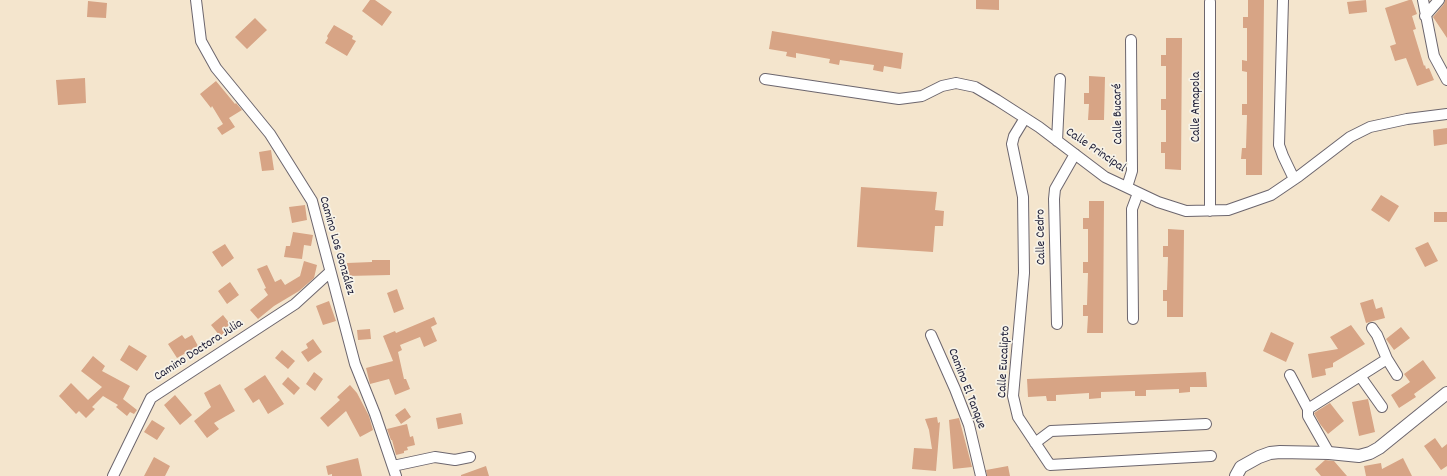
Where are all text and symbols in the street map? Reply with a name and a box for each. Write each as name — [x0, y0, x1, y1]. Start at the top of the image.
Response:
street label: Calle Amapola — [1189, 72, 1205, 142]
street label: Calle Bucaré — [1111, 83, 1127, 145]
street label: Calle Principal — [1062, 125, 1128, 177]
street label: Camino Los González — [314, 195, 358, 297]
street label: Calle Cedro — [1034, 209, 1050, 265]
street label: Camino Doctora Julia — [152, 316, 246, 386]
street label: Calle Eucalipto — [995, 326, 1015, 398]
street label: Camino El Tanque — [943, 347, 989, 431]

